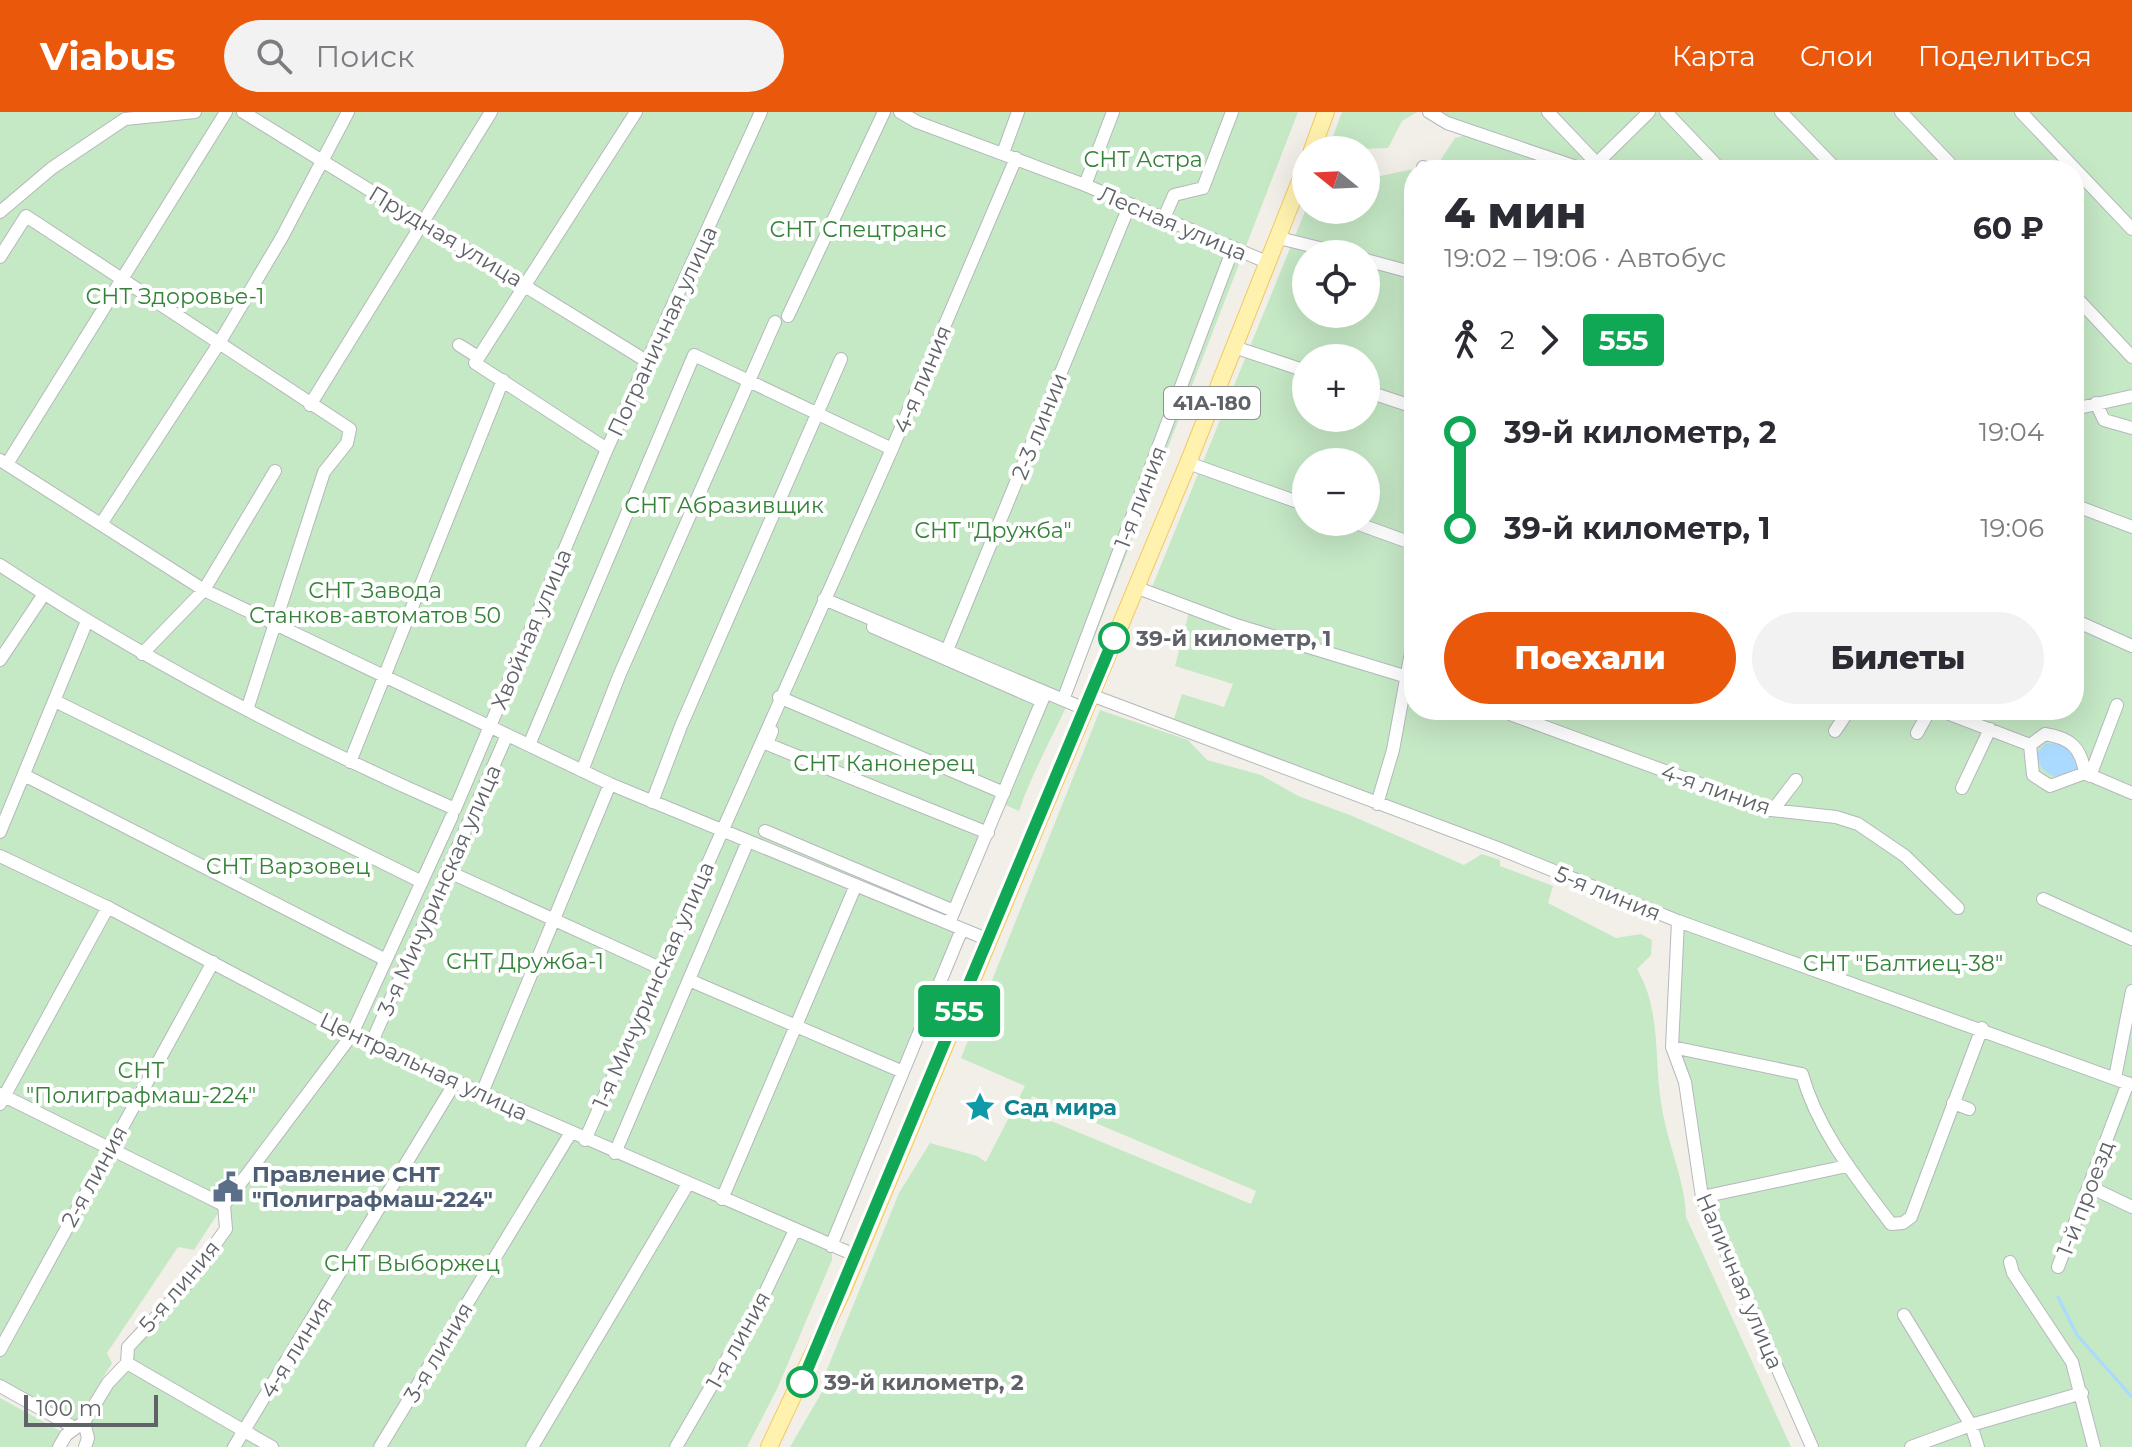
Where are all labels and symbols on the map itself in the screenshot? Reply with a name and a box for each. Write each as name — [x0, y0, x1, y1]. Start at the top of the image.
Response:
north arrow — [1292, 136, 1380, 224]
park label: СНТ Астра — [1083, 146, 1203, 173]
street label: Прудная улица — [364, 180, 527, 293]
street label: Лесная улица — [1094, 180, 1251, 267]
park label: СНТ Спецтранс — [769, 216, 947, 243]
street label: Пограничная улица — [602, 222, 723, 441]
park label: СНТ Здоровье-1 — [85, 283, 265, 310]
street label: 4-я линия — [888, 321, 957, 437]
street label: 2-3 линии — [1006, 369, 1073, 483]
road number: 41А-180 — [1164, 387, 1260, 419]
street label: 1-я линия — [1109, 442, 1172, 552]
park label: СНТ Абразивщик — [624, 492, 824, 519]
park label: СНТ "Дружба" — [914, 517, 1072, 544]
street label: Хвойная улица — [485, 545, 577, 714]
park label: СНТ Завода Станков-автоматов 50 — [249, 577, 501, 629]
marker: 39-й километр, 1 — [1099, 623, 1129, 653]
place label: 39-й километр, 1 — [1135, 625, 1331, 652]
park label: СНТ Канонерец — [793, 750, 975, 777]
street label: 4-я линия — [1657, 758, 1774, 821]
street label: 3-я Мичуринская улица — [372, 761, 507, 1020]
park label: СНТ Варзовец — [206, 853, 370, 880]
street label: 1-я Мичуринская улица — [587, 858, 720, 1113]
street label: 5-я линия — [1551, 860, 1665, 927]
park label: СНТ Дружба-1 — [446, 948, 604, 975]
park label: СНТ "Балтиец-38" — [1803, 950, 2003, 977]
line badge: 555 — [913, 985, 1005, 1037]
street label: Центральная улица — [316, 1006, 532, 1127]
park label: СНТ "Полиграфмаш-224" — [26, 1057, 256, 1109]
place icon: Сад мира — [963, 1090, 997, 1124]
place label: Сад мира — [1004, 1094, 1117, 1121]
street label: 2-я линия — [56, 1121, 133, 1232]
street label: 1-й проезд — [2051, 1137, 2120, 1259]
place label: Правление СНТ "Полиграфмаш-224" — [252, 1161, 493, 1213]
public building icon: Правление СНТ "Полиграфмаш-224" — [211, 1170, 245, 1204]
street label: Наличная улица — [1690, 1189, 1789, 1373]
street label: 5-я линия — [133, 1235, 226, 1338]
park label: СНТ Выборжец — [324, 1250, 500, 1277]
street label: 1-я линия — [701, 1287, 776, 1394]
street label: 4-я линия — [255, 1292, 338, 1403]
street label: 3-я линия — [398, 1297, 479, 1407]
marker: 39-й километр, 2 — [787, 1367, 817, 1397]
place label: 39-й километр, 2 — [823, 1369, 1024, 1396]
scale bar — [24, 1391, 158, 1427]

